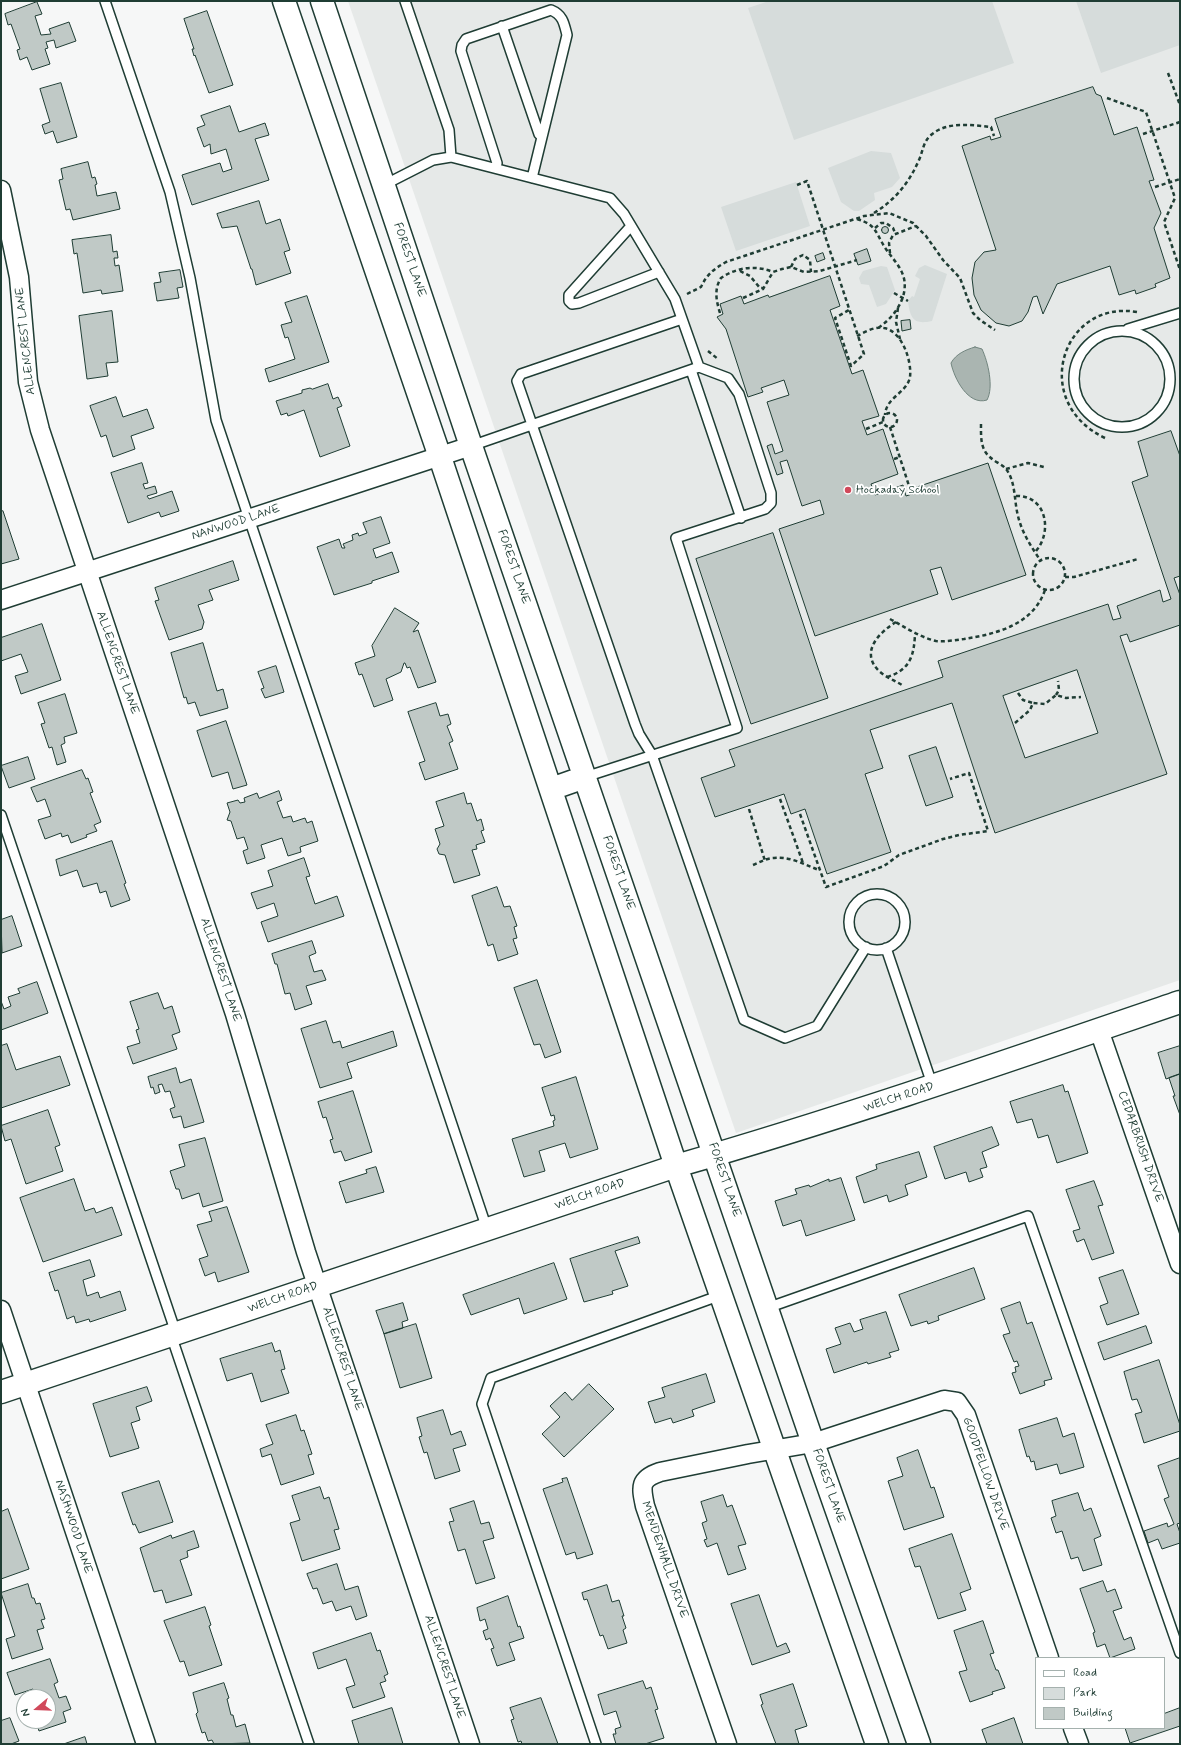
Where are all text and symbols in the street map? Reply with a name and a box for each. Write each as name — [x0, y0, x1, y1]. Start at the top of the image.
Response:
street label: FOREST LANE — [389, 221, 429, 299]
street label: ALLENCREST LANE — [13, 286, 39, 396]
place label: Hockaday School — [856, 483, 939, 497]
marker: Hockaday School — [843, 485, 853, 495]
street label: NANWOOD LANE — [190, 502, 282, 544]
street label: FOREST LANE — [493, 528, 533, 606]
street label: ALLENCREST LANE — [93, 609, 141, 717]
street label: FOREST LANE — [598, 834, 638, 912]
street label: ALLENCREST LANE — [196, 916, 244, 1024]
street label: WELCH ROAD — [862, 1080, 936, 1116]
street label: CEDARBRUSH DRIVE — [1114, 1089, 1166, 1205]
street label: FOREST LANE — [704, 1141, 744, 1219]
street label: WELCH ROAD — [553, 1176, 627, 1214]
street label: WELCH ROAD — [246, 1279, 320, 1317]
street label: ALLENCREST LANE — [318, 1305, 366, 1413]
street label: GOODFELLOW DRIVE — [959, 1415, 1011, 1533]
street label: FOREST LANE — [808, 1447, 848, 1525]
street label: NASHWOOD LANE — [51, 1478, 95, 1576]
street label: MENDENHALL DRIVE — [637, 1500, 691, 1620]
street label: ALLENCREST LANE — [420, 1613, 468, 1721]
legend — [1035, 1657, 1165, 1729]
text: Road — [1073, 1665, 1097, 1681]
text: Park — [1073, 1685, 1097, 1701]
north arrow — [16, 1689, 56, 1729]
text: Building — [1073, 1705, 1113, 1721]
text: N — [18, 1707, 33, 1718]

